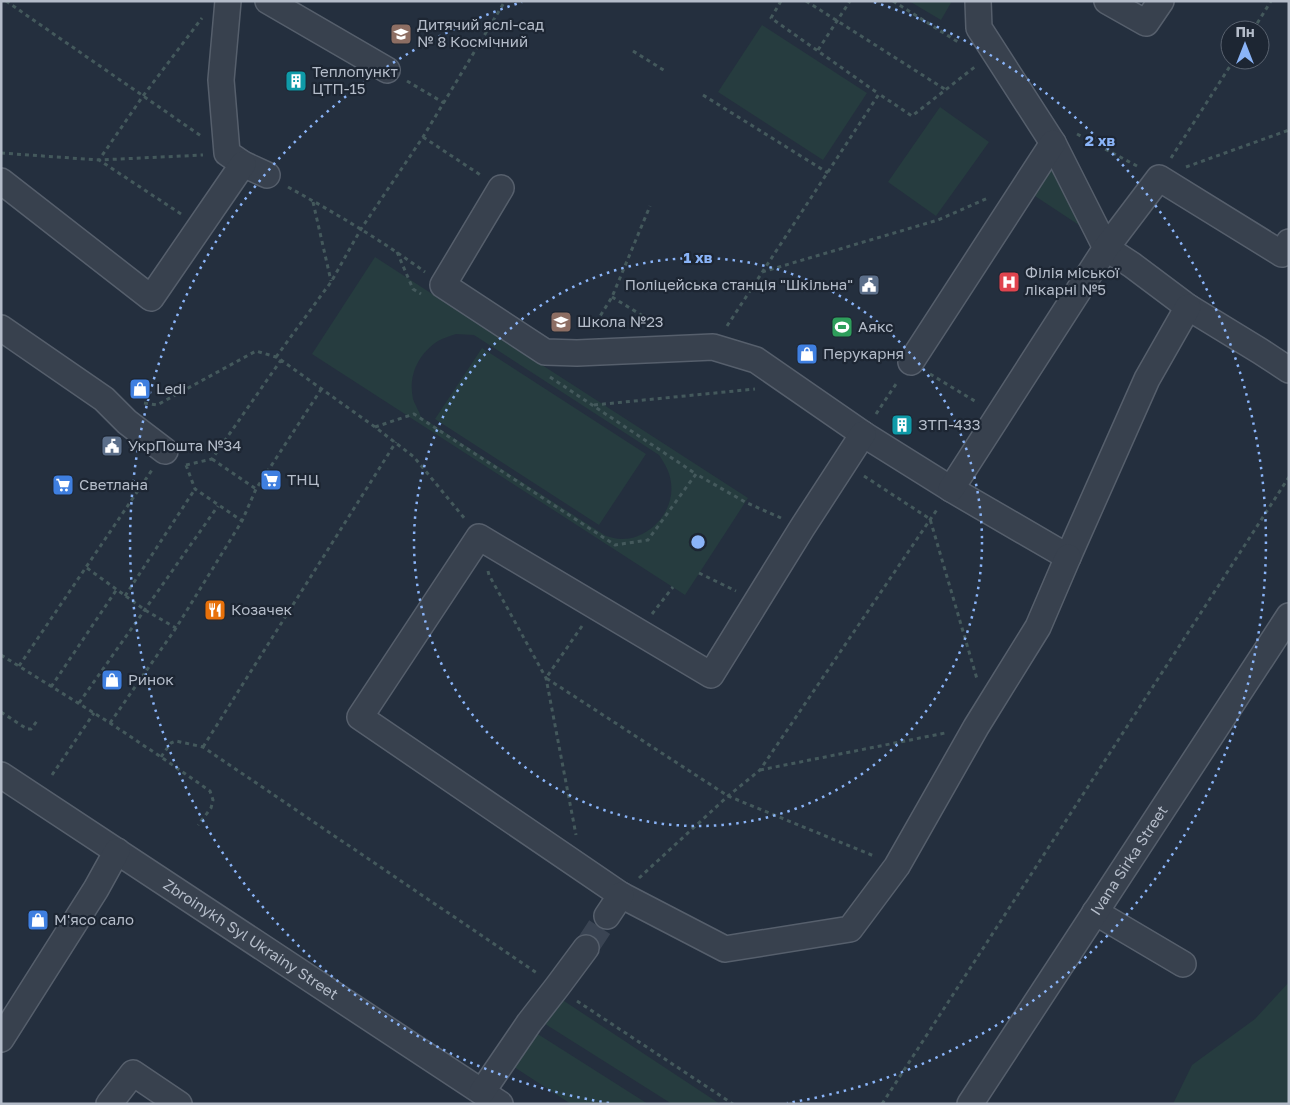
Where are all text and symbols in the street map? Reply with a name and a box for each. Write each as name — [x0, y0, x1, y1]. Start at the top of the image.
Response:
place label: Дитячий яслі-сад № 8 Космічний — [417, 15, 544, 50]
north arrow — [1220, 20, 1270, 70]
school or university icon: Дитячий яслі-сад № 8 Космічний — [389, 22, 413, 46]
text: Пн — [1235, 23, 1255, 40]
place label: Теплопункт ЦТП-15 — [312, 62, 399, 97]
building icon: Теплопункт ЦТП-15 — [284, 69, 308, 93]
text: 2 хв — [1085, 131, 1115, 149]
text: 1 хв — [684, 248, 713, 266]
place label: Філія міської лікарні №5 — [1025, 263, 1120, 298]
hospital icon: Філія міської лікарні №5 — [997, 270, 1021, 294]
public building icon: Поліцейська станція "Шкільна" — [857, 273, 881, 297]
place label: Поліцейська станція "Шкільна" — [625, 275, 853, 293]
school or university icon: Школа №23 — [549, 310, 573, 334]
place label: Школа №23 — [577, 312, 664, 330]
sports icon: Аякс — [830, 315, 854, 339]
place label: Аякс — [858, 317, 893, 335]
shop icon: Перукарня — [795, 342, 819, 366]
place label: Перукарня — [823, 344, 904, 362]
shop icon: Ledi — [128, 377, 152, 401]
place label: Ledi — [156, 379, 186, 397]
building icon: ЗТП-433 — [890, 413, 914, 437]
place label: ЗТП-433 — [918, 415, 981, 433]
public building icon: УкрПошта №34 — [100, 434, 124, 458]
place label: УкрПошта №34 — [128, 436, 241, 454]
supermarket icon: ТНЦ — [259, 468, 283, 492]
place label: ТНЦ — [287, 470, 320, 488]
supermarket icon: Светлана — [51, 473, 75, 497]
place label: Светлана — [79, 475, 148, 493]
centre of rings — [689, 533, 707, 551]
restaurant icon: Козачек — [203, 598, 227, 622]
place label: Козачек — [231, 600, 293, 618]
shop icon: Ринок — [100, 668, 124, 692]
place label: Ринок — [128, 670, 174, 688]
street label: Ivana Sirka Street — [1086, 802, 1171, 918]
street label: Zbroinykh Syl Ukrainy Street — [160, 875, 342, 1003]
shop icon: М'ясо сало — [26, 908, 50, 932]
place label: М'ясо сало — [54, 910, 134, 928]

